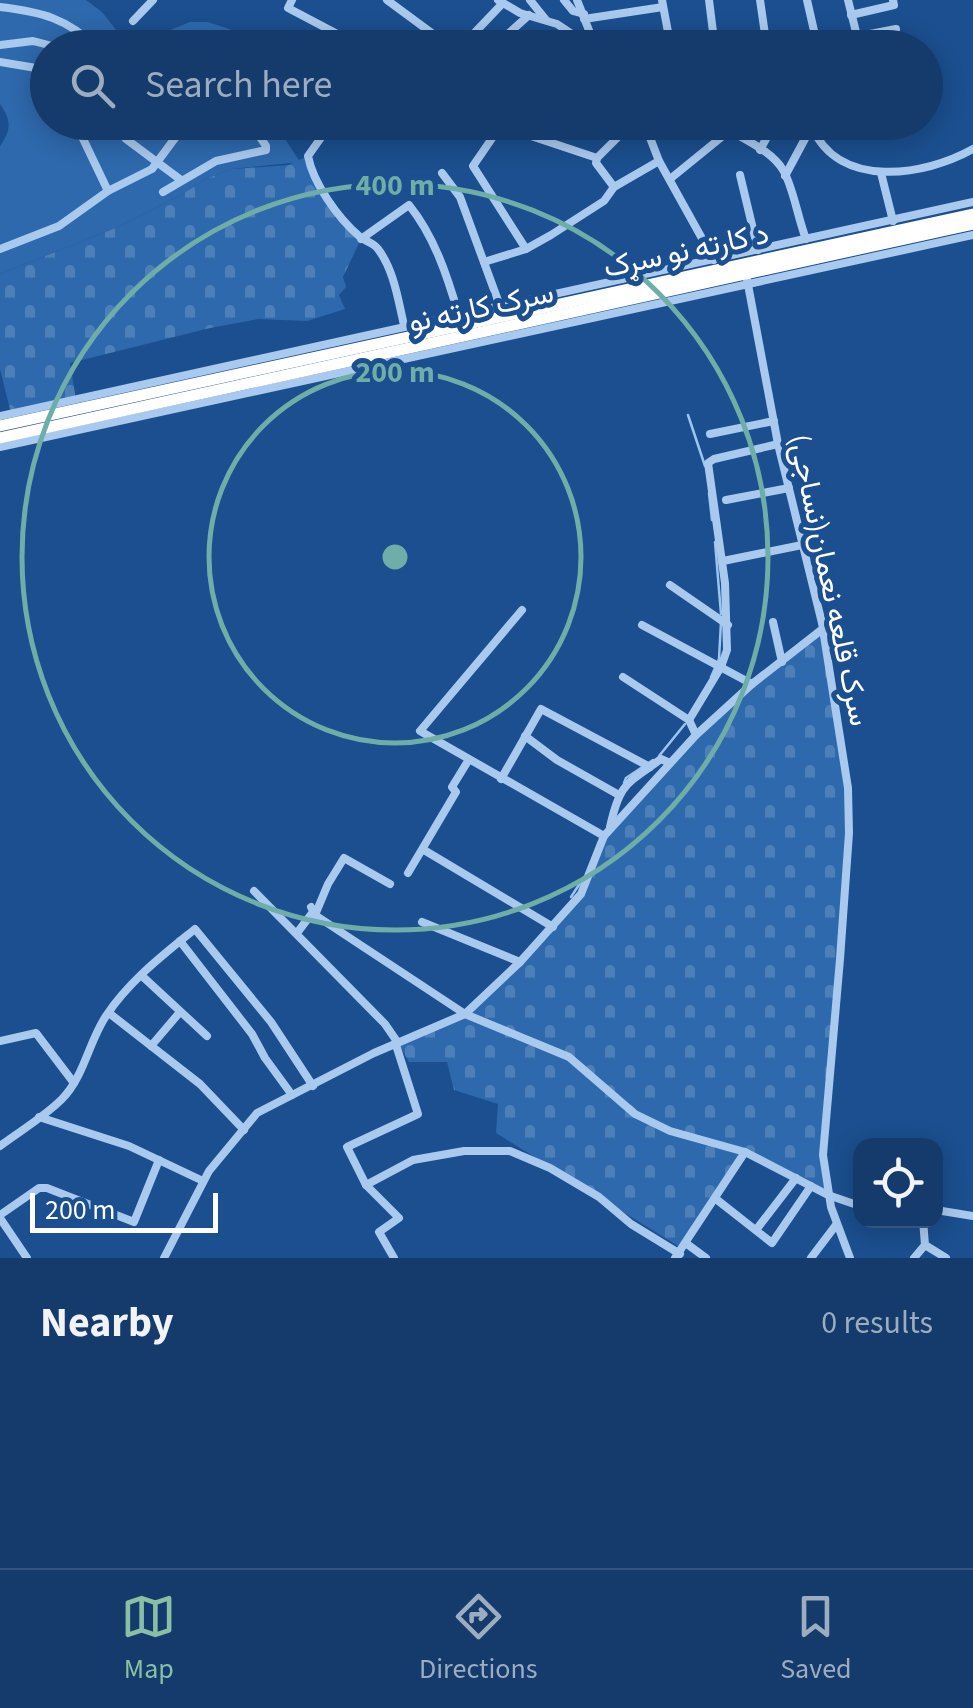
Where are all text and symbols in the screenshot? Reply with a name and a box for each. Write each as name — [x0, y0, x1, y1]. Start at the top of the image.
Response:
search box — [30, 30, 943, 140]
icon: search — [65, 58, 120, 113]
text: Search here — [145, 58, 332, 112]
text: 400 m — [355, 164, 435, 207]
street label: د کارته نو سړک — [600, 212, 773, 289]
street label: سرک کارته نو — [404, 271, 558, 344]
text: 200 m — [355, 351, 435, 394]
street label: سرک قلعه نعمان(نساجی) — [778, 430, 881, 730]
centre of rings — [377, 539, 413, 575]
map controls — [853, 1138, 943, 1228]
button: locate — [853, 1138, 943, 1228]
scale bar — [30, 1188, 218, 1232]
text: 200 m — [45, 1190, 116, 1230]
text: Nearby — [40, 1293, 174, 1353]
text: 0 results — [821, 1300, 933, 1346]
tab: Map — [121, 1589, 176, 1689]
tab: Directions — [419, 1589, 538, 1689]
tab: Saved — [780, 1589, 852, 1689]

